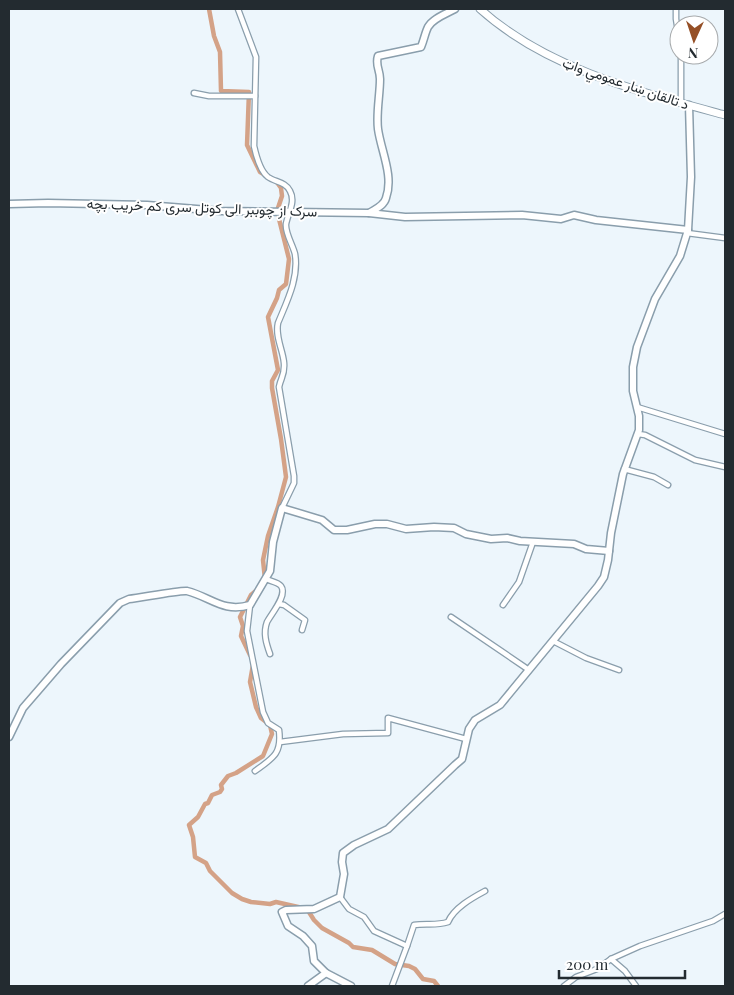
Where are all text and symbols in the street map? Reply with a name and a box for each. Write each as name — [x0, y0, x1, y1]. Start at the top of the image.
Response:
north arrow — [669, 15, 719, 65]
text: N — [688, 44, 699, 63]
street label: د تالقان ښار عمومي واټ — [559, 52, 692, 117]
street label: سرک از چوببر الی کوتل سری کم خریب بچه — [86, 193, 318, 222]
scale bar — [559, 948, 685, 980]
text: 200 m — [566, 954, 609, 974]

